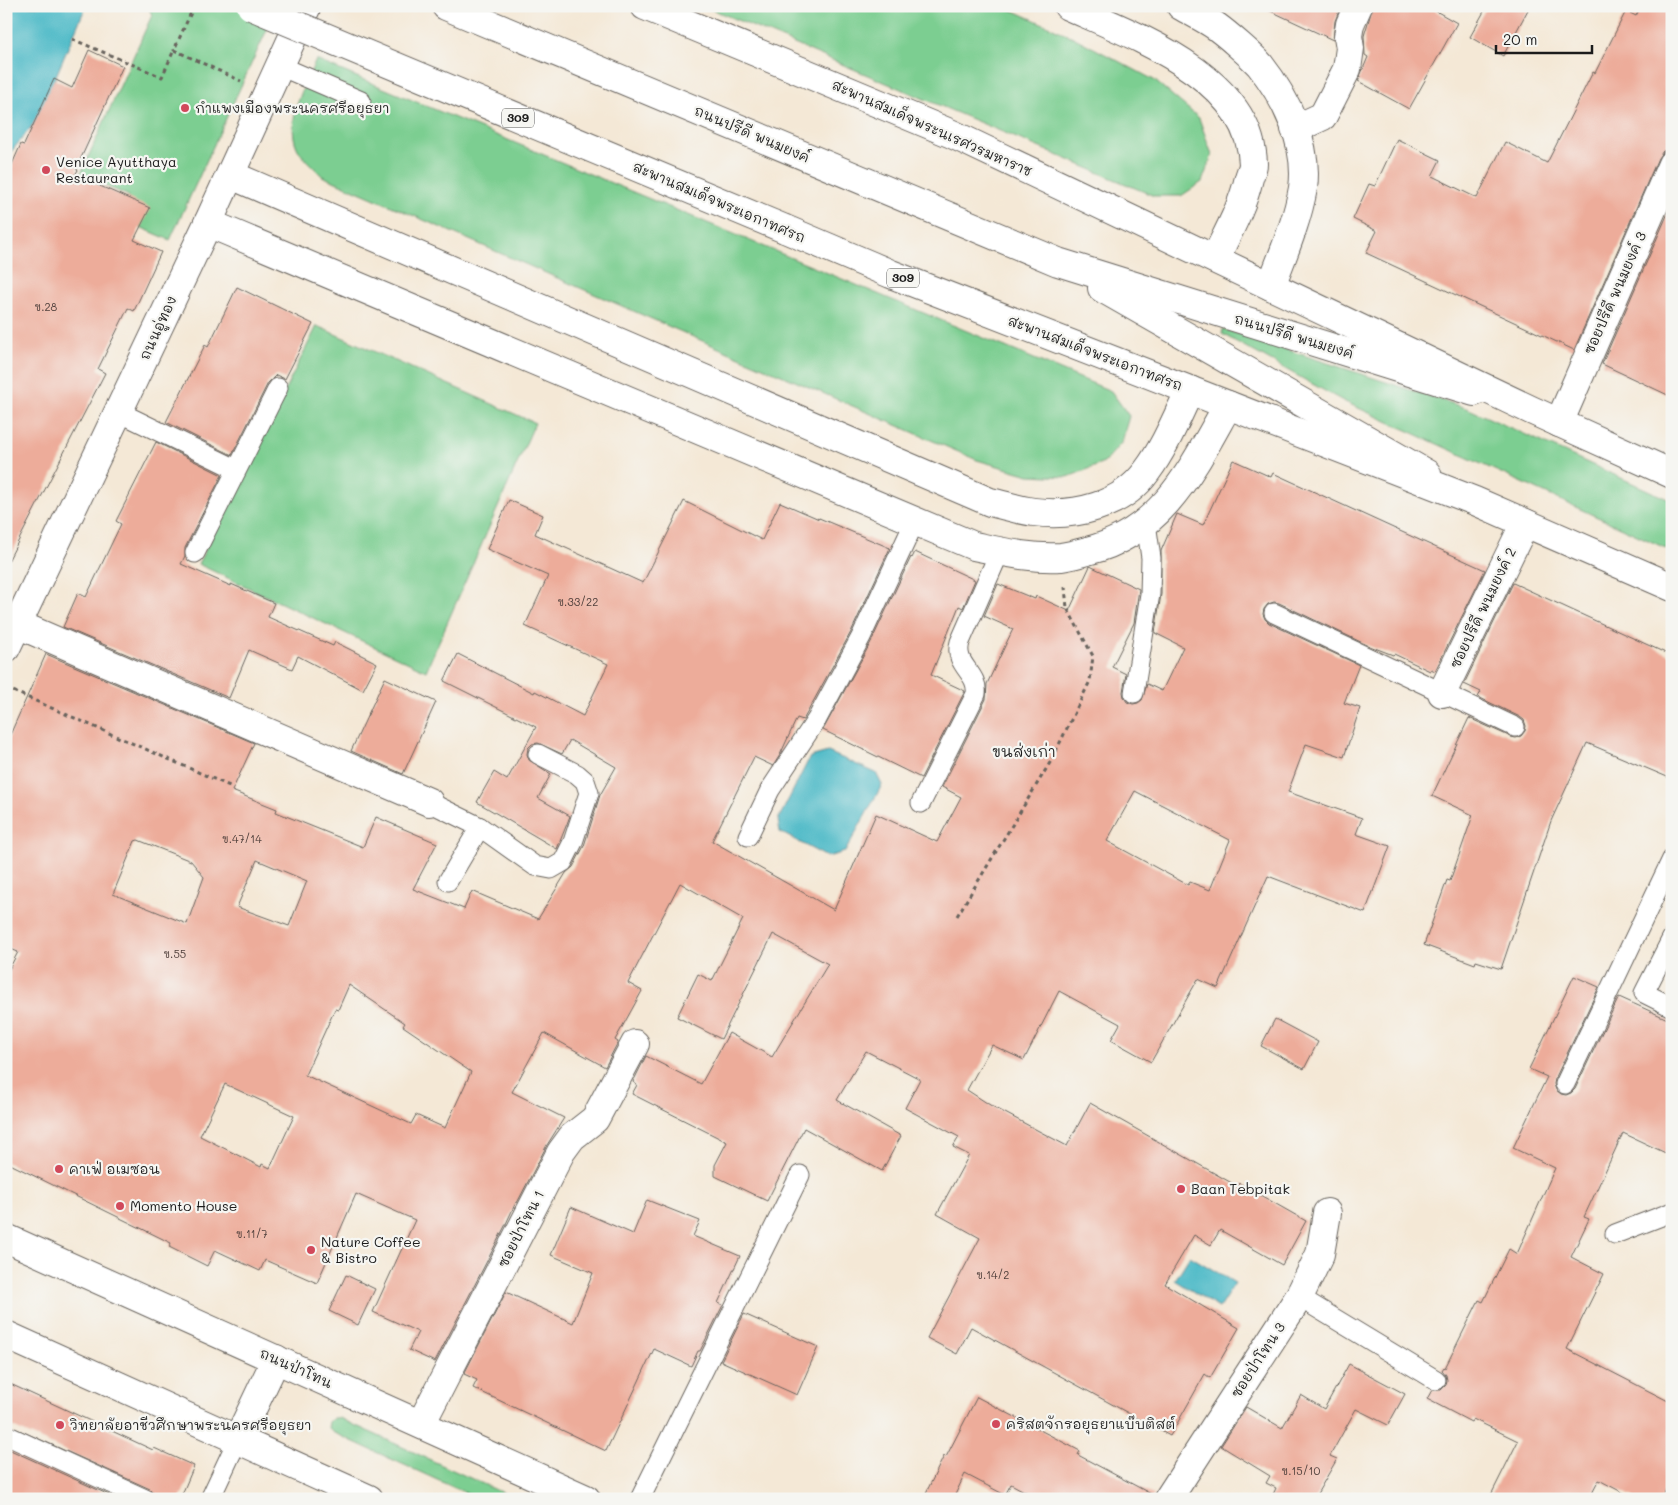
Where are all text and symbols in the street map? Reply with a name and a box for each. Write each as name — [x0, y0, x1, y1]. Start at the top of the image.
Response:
scale bar — [1496, 22, 1592, 54]
text: 20 m — [1503, 29, 1537, 49]
street label: สะพานสมเด็จพระนเรศวรมหาราช — [829, 74, 1036, 181]
place label: กำแพงเมืองพระนครศรีอยุธยา — [195, 98, 390, 119]
street label: ถนนปรีดี พนมยงค์ — [691, 101, 813, 167]
marker: กำแพงเมืองพระนครศรีอยุธยา — [179, 102, 191, 114]
road number: 309 — [502, 109, 534, 128]
place label: Venice Ayutthaya Restaurant — [56, 152, 177, 187]
street label: สะพานสมเด็จพระเอกาทศรถ — [630, 156, 808, 247]
marker: Venice Ayutthaya Restaurant — [40, 164, 52, 176]
street label: ซอยปรีดี พนมยงค์ 3 — [1579, 228, 1650, 357]
road number: 309 — [887, 268, 919, 288]
street label: ถนนอู่ทอง — [134, 293, 182, 363]
house number: ข.28 — [35, 299, 58, 314]
street label: ถนนปรีดี พนมยงค์ — [1232, 308, 1356, 363]
street label: สะพานสมเด็จพระเอกาทศรถ — [1005, 310, 1185, 395]
street label: ซอยปรีดี พนมยงค์ 2 — [1445, 544, 1520, 671]
house number: ข.33/22 — [558, 594, 598, 609]
district label: ขนส่งเก่า — [992, 741, 1056, 761]
house number: ข.47/14 — [222, 831, 262, 846]
house number: ข.55 — [164, 946, 186, 961]
place label: คาเฟ่ อเมซอน — [69, 1159, 160, 1178]
marker: คาเฟ่ อเมซอน — [53, 1163, 65, 1175]
place label: Baan Tebpitak — [1191, 1179, 1290, 1198]
marker: Baan Tebpitak — [1175, 1183, 1187, 1195]
street label: ซอยป่าโทน 1 — [493, 1187, 548, 1271]
place label: Momento House — [130, 1196, 237, 1215]
marker: Momento House — [114, 1200, 126, 1212]
house number: ข.11/7 — [236, 1226, 268, 1241]
place label: Nature Coffee & Bistro — [321, 1232, 421, 1267]
marker: Nature Coffee & Bistro — [305, 1244, 317, 1256]
house number: ข.14/2 — [977, 1267, 1009, 1282]
street label: ซอยป่าโทน 3 — [1226, 1318, 1289, 1401]
street label: ถนนป่าโทน — [257, 1343, 336, 1392]
place label: คริสตจักรอยุธยาแบ๊บติสต์ — [1006, 1414, 1175, 1435]
place label: วิทยาลัยอาชีวศึกษาพระนครศรีอยุธยา — [70, 1415, 312, 1436]
marker: คริสตจักรอยุธยาแบ๊บติสต์ — [990, 1418, 1002, 1430]
marker: วิทยาลัยอาชีวศึกษาพระนครศรีอยุธยา — [54, 1419, 66, 1431]
house number: ข.15/10 — [1282, 1463, 1320, 1478]

